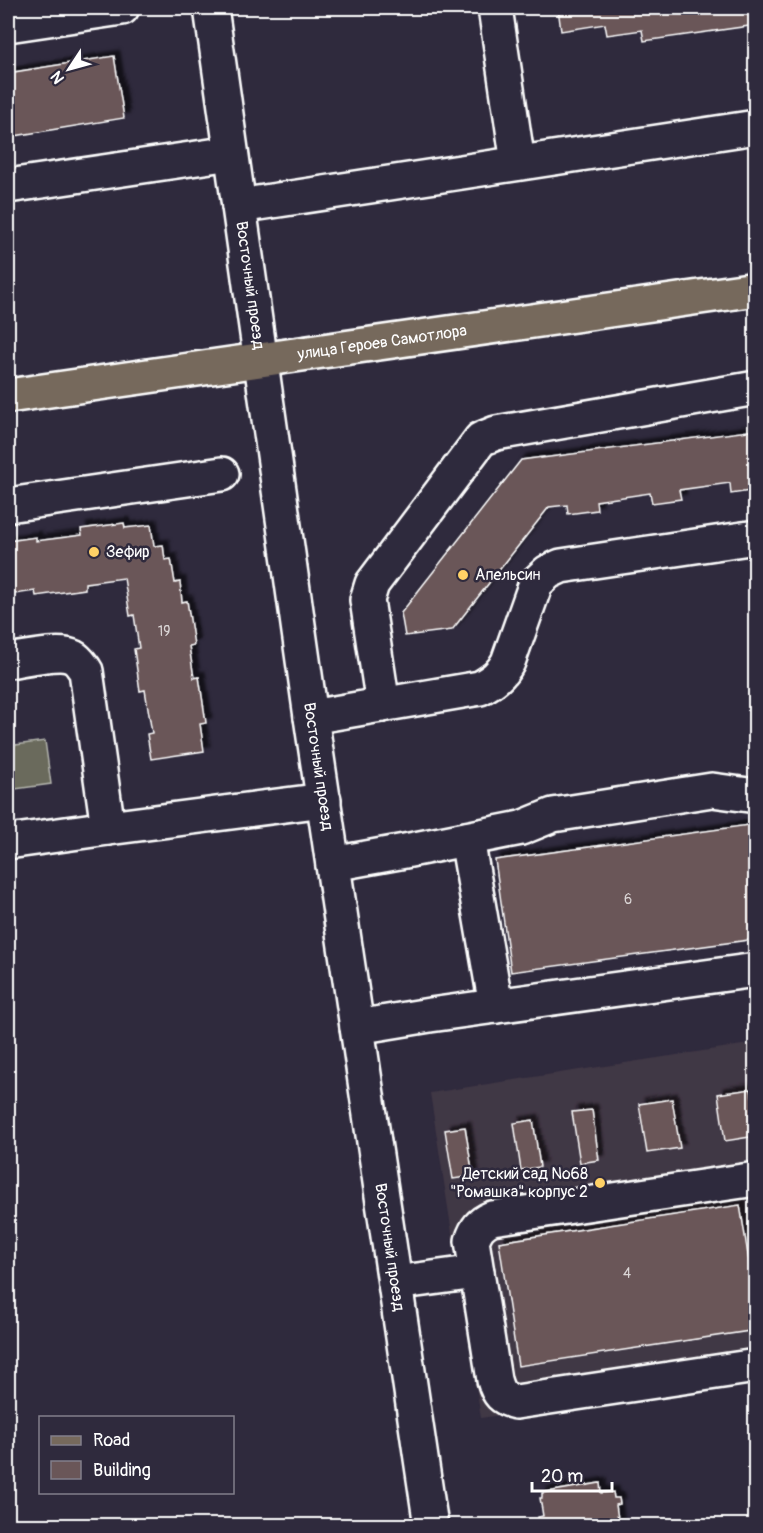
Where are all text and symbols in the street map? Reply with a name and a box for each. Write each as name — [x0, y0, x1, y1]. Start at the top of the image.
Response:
north arrow — [39, 39, 99, 99]
text: N — [46, 67, 69, 87]
street label: Восточный проезд — [231, 220, 269, 351]
street label: улица Героев Самотлора — [295, 320, 468, 365]
place label: Зефир — [106, 542, 149, 562]
marker: Зефир — [87, 545, 101, 559]
place label: Апельсин — [475, 565, 540, 585]
marker: Апельсин — [456, 568, 470, 582]
house number: 19 — [158, 623, 170, 640]
street label: Восточный проезд — [299, 701, 338, 832]
house number: 6 — [624, 891, 632, 908]
place label: Детский сад №68 "Ромашка" корпус 2 — [450, 1164, 588, 1202]
marker: Детский сад №68 "Ромашка" корпус 2 — [593, 1176, 607, 1190]
street label: Восточный проезд — [370, 1182, 409, 1313]
house number: 4 — [623, 1265, 631, 1282]
legend — [39, 1416, 234, 1494]
text: Road — [93, 1429, 130, 1452]
scale bar — [532, 1455, 612, 1493]
text: Building — [93, 1459, 151, 1482]
text: 20 m — [541, 1465, 583, 1488]

